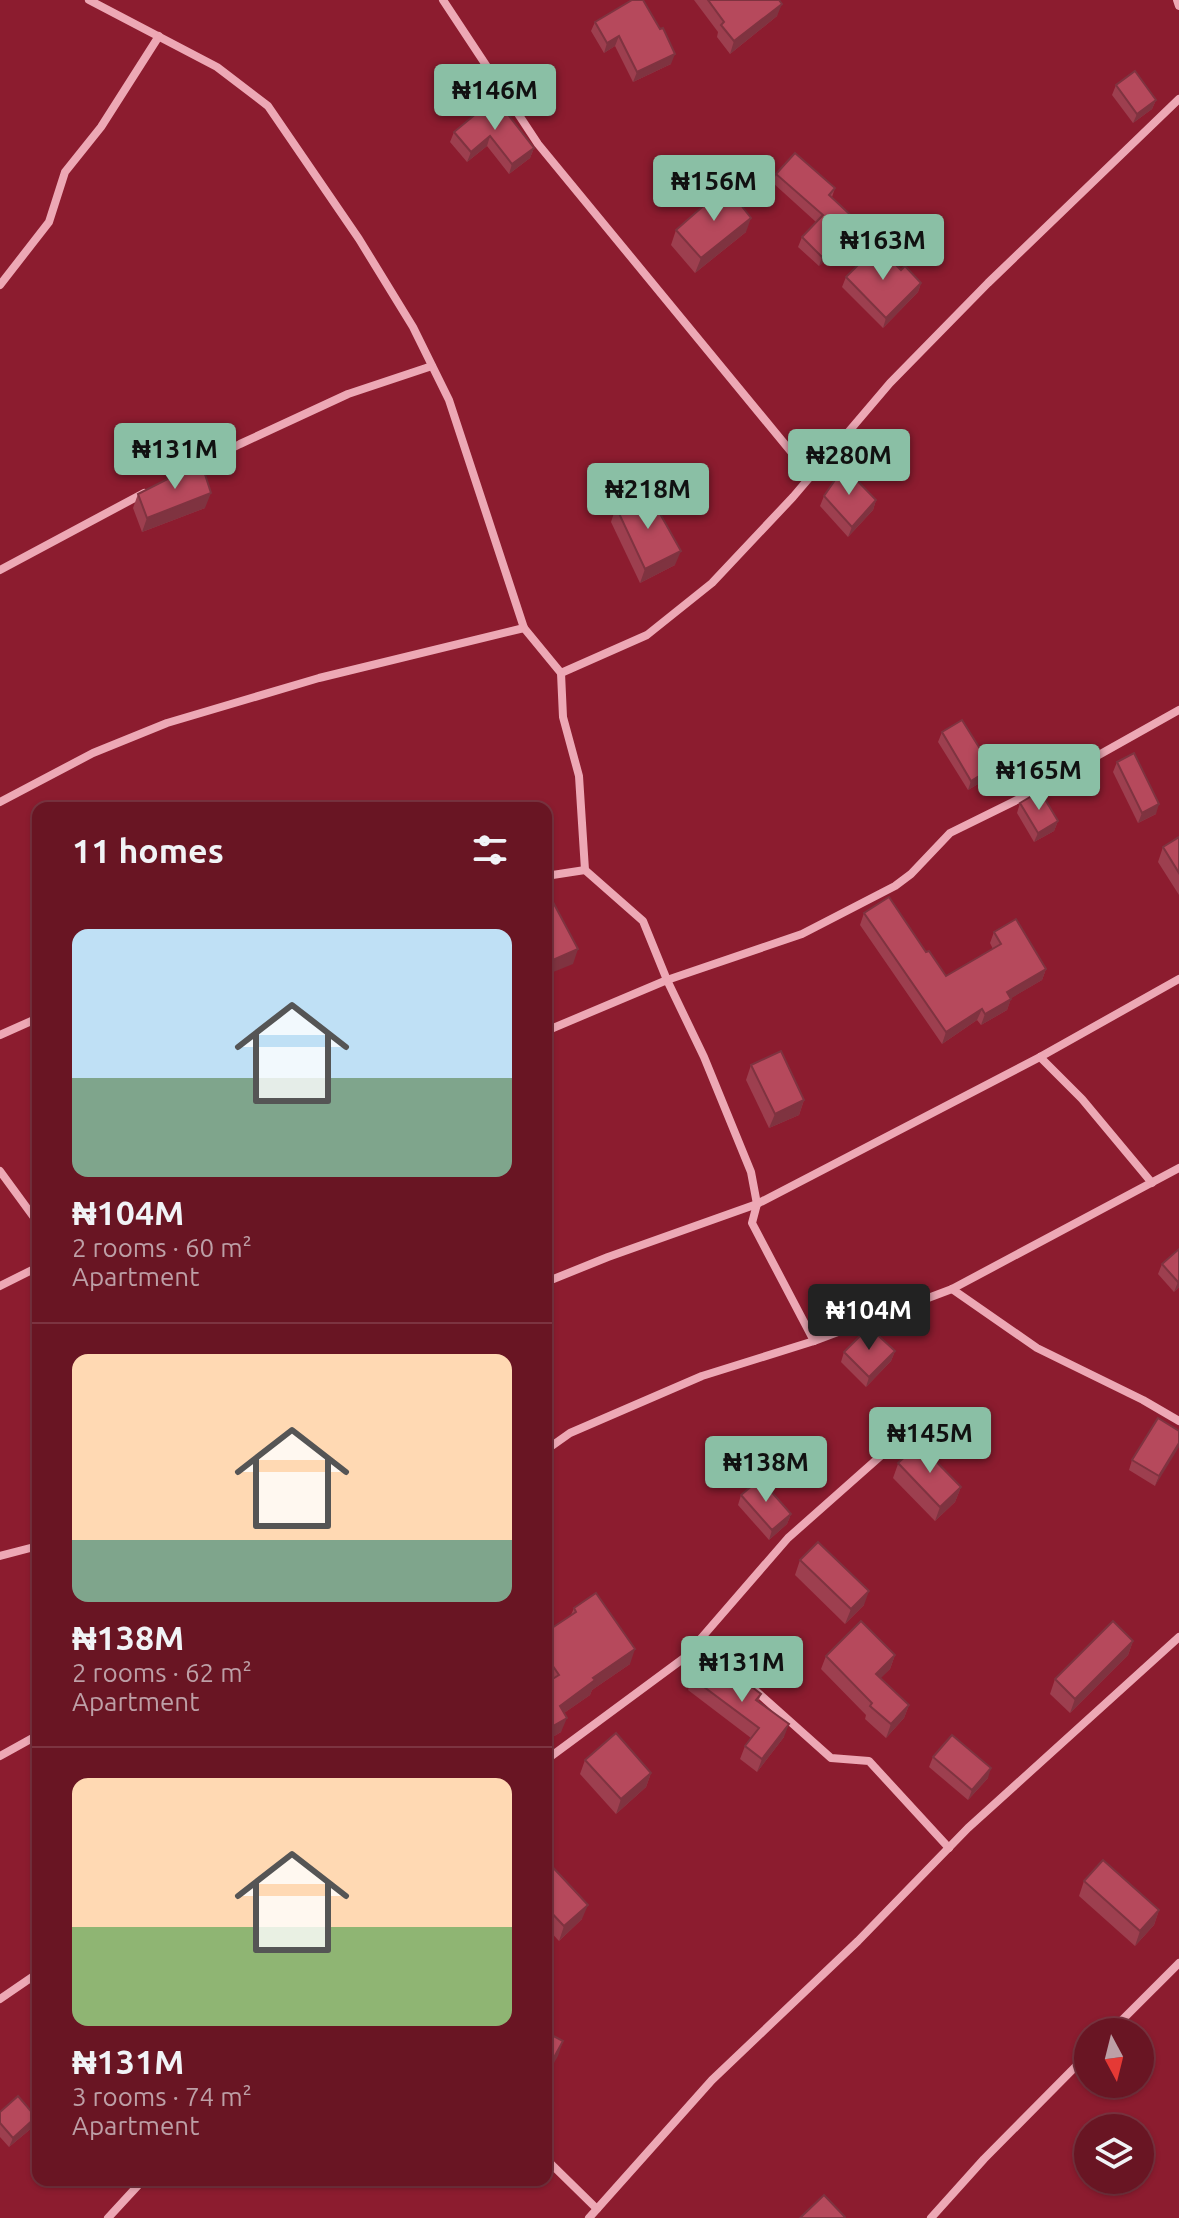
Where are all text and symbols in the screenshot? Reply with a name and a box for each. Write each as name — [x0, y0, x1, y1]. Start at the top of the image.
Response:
pin: ₦146M — [439, 64, 551, 132]
text: ₦146M — [452, 75, 538, 104]
pin: ₦156M — [658, 155, 770, 223]
text: ₦156M — [671, 166, 757, 195]
pin: ₦163M — [827, 214, 939, 282]
text: ₦163M — [840, 225, 926, 254]
pin: ₦131M — [119, 423, 231, 491]
pin: ₦280M — [793, 429, 905, 497]
text: ₦131M — [132, 434, 218, 463]
text: ₦280M — [806, 440, 892, 469]
pin: ₦218M — [592, 463, 704, 531]
text: ₦218M — [605, 474, 691, 503]
pin: ₦165M — [983, 744, 1095, 812]
text: ₦165M — [996, 755, 1082, 784]
icon: filters — [468, 828, 512, 872]
text: 11 homes — [72, 831, 224, 869]
icon: home — [220, 981, 364, 1125]
text: ₦104M — [72, 1193, 184, 1231]
text: 2 rooms · 60 m² — [72, 1233, 252, 1262]
text: Apartment — [72, 1262, 199, 1291]
pin: ₦104M — [813, 1284, 925, 1352]
text: ₦104M — [826, 1295, 912, 1324]
icon: home — [220, 1406, 364, 1550]
pin: ₦145M — [874, 1407, 986, 1475]
text: ₦145M — [887, 1418, 973, 1447]
pin: ₦138M — [710, 1436, 822, 1504]
text: ₦138M — [723, 1447, 809, 1476]
text: ₦138M — [72, 1618, 184, 1656]
pin: ₦131M — [686, 1636, 798, 1704]
text: ₦131M — [699, 1647, 785, 1676]
text: 2 rooms · 62 m² — [72, 1658, 252, 1687]
text: Apartment — [72, 1687, 199, 1716]
icon: home — [220, 1830, 364, 1974]
north arrow — [1074, 2018, 1154, 2098]
map controls — [1074, 2018, 1154, 2194]
text: ₦131M — [72, 2042, 184, 2080]
text: 3 rooms · 74 m² — [72, 2082, 252, 2111]
text: Apartment — [72, 2111, 199, 2140]
button: layers — [1074, 2114, 1154, 2194]

